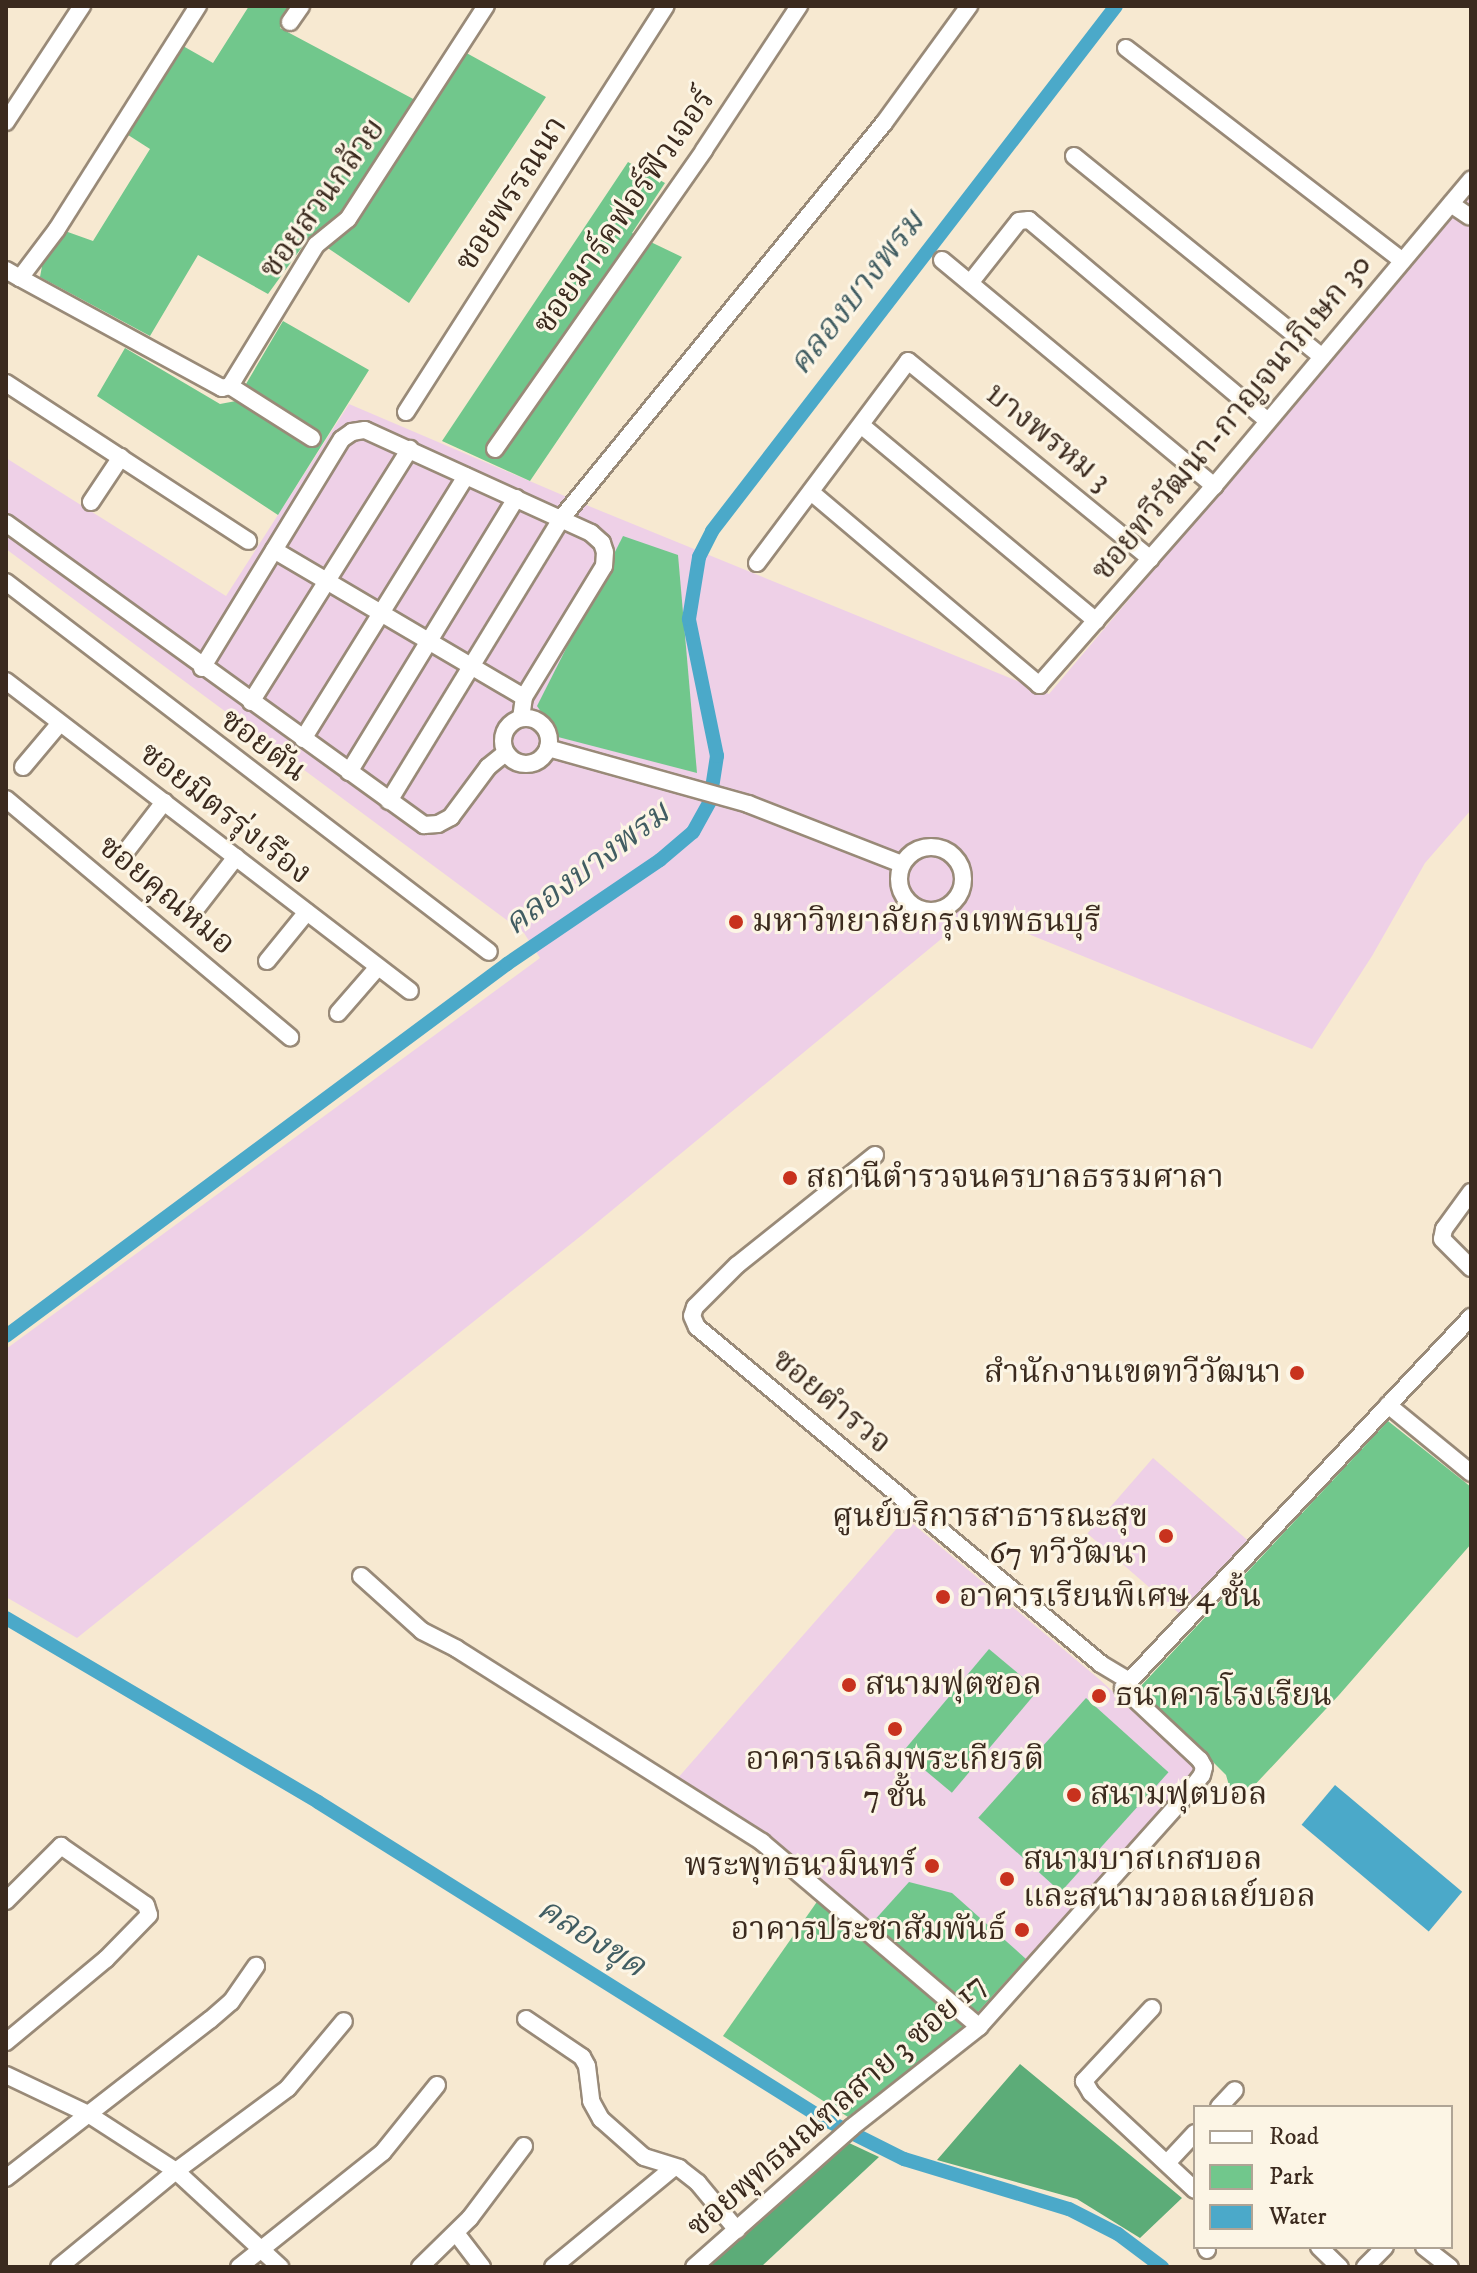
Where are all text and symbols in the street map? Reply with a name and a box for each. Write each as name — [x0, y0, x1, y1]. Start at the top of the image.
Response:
street label: ซอยมาร์คฟอร์ฟิวเจอร์ — [526, 82, 724, 342]
street label: ซอยพรรณนา — [448, 109, 576, 279]
street label: ซอยสวนกล้วย — [252, 111, 394, 287]
water label: คลองบางพรม — [780, 203, 934, 383]
street label: ซอยทวีวัฒนา-กาญจนาภิเษก 30 — [1084, 247, 1380, 589]
street label: บางพรหม 3 — [977, 376, 1119, 500]
street label: ซอยตัน — [212, 701, 314, 791]
street label: ซอยมิตรรุ่งเรือง — [131, 735, 319, 893]
water label: คลองบางพรม — [496, 793, 678, 945]
street label: ซอยคุณหมอ — [90, 828, 242, 964]
place label: มหาวิทยาลัยกรุงเทพธนบุรี — [752, 903, 1101, 941]
marker: มหาวิทยาลัยกรุงเทพธนบุรี — [727, 913, 745, 931]
place label: สถานีตำรวจนครบาลธรรมศาลา — [806, 1159, 1224, 1197]
marker: สถานีตำรวจนครบาลธรรมศาลา — [781, 1169, 799, 1187]
street label: ซอยตำรวจ — [763, 1341, 899, 1463]
place label: สำนักงานเขตทวีวัฒนา — [984, 1354, 1281, 1392]
marker: สำนักงานเขตทวีวัฒนา — [1288, 1364, 1306, 1382]
place label: ศูนย์บริการสาธารณะสุข 67 ทวีวัฒนา — [832, 1499, 1148, 1574]
marker: ศูนย์บริการสาธารณะสุข 67 ทวีวัฒนา — [1155, 1525, 1177, 1547]
place label: อาคารเรียนพิเศษ 4 ชั้น — [959, 1578, 1261, 1616]
marker: อาคารเรียนพิเศษ 4 ชั้น — [934, 1588, 952, 1606]
place label: สนามฟุตซอล — [865, 1666, 1042, 1704]
marker: สนามฟุตซอล — [840, 1676, 858, 1694]
place label: ธนาคารโรงเรียน — [1115, 1677, 1332, 1715]
marker: ธนาคารโรงเรียน — [1090, 1687, 1108, 1705]
marker: อาคารเฉลิมพระเกียรติ 7 ชั้น — [886, 1720, 904, 1738]
place label: อาคารเฉลิมพระเกียรติ 7 ชั้น — [746, 1742, 1044, 1817]
place label: สนามฟุตบอล — [1090, 1776, 1267, 1814]
marker: สนามฟุตบอล — [1065, 1786, 1083, 1804]
place label: สนามบาสเกสบอล และสนามวอลเลย์บอล — [1023, 1842, 1316, 1917]
place label: พระพุทธนวมินทร์ — [684, 1847, 916, 1885]
marker: พระพุทธนวมินทร์ — [923, 1857, 941, 1875]
marker: สนามบาสเกสบอล และสนามวอลเลย์บอล — [998, 1870, 1016, 1888]
water label: คลองขุด — [529, 1889, 653, 1987]
place label: อาคารประชาสัมพันธ์ — [731, 1911, 1006, 1949]
marker: อาคารประชาสัมพันธ์ — [1013, 1921, 1031, 1939]
street label: ซอยพุทธมณฑลสาย 3 ซอย 17 — [680, 1966, 994, 2246]
legend — [1193, 2105, 1453, 2249]
text: Road — [1269, 2122, 1319, 2152]
text: Park — [1269, 2162, 1314, 2192]
text: Water — [1269, 2202, 1326, 2232]

